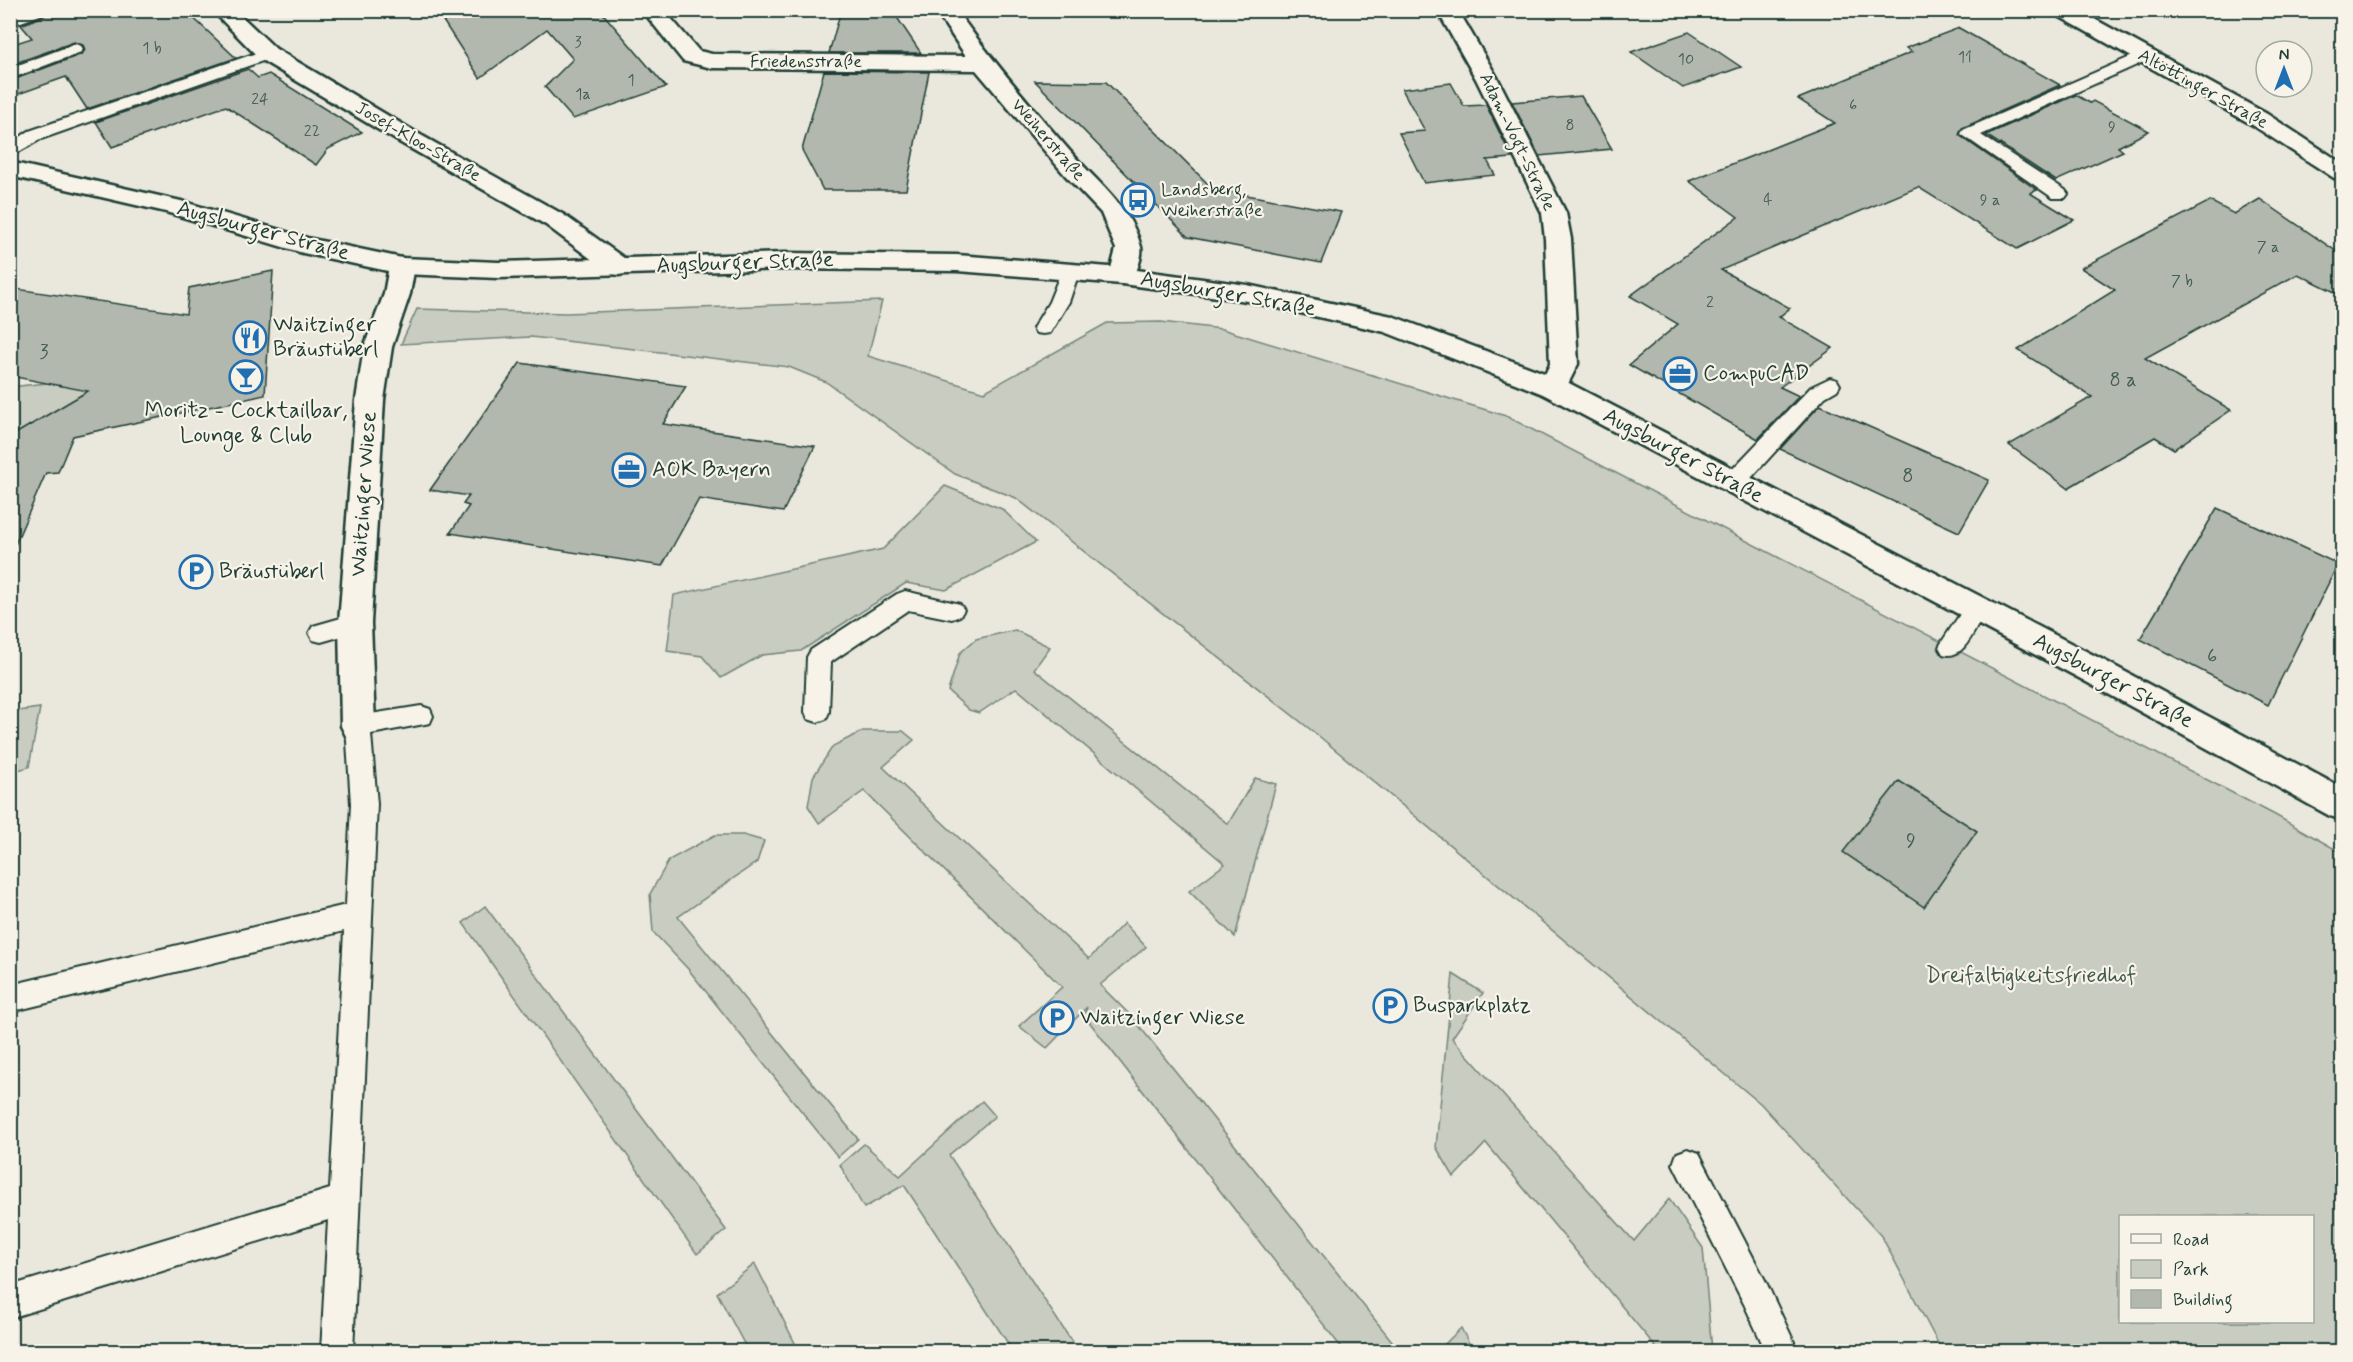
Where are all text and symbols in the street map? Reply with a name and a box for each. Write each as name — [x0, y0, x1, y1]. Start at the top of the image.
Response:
house number: 3 — [574, 32, 582, 53]
house number: 1 b — [142, 38, 162, 59]
north arrow — [2254, 39, 2314, 99]
street label: Altöttinger Straße — [2133, 43, 2272, 136]
text: N — [2279, 45, 2289, 66]
house number: 11 — [1958, 47, 1972, 68]
house number: 10 — [1678, 49, 1694, 70]
street label: Friedensstraße — [750, 50, 862, 74]
street label: Adam-Vogt-Straße — [1471, 69, 1561, 216]
house number: 1 — [627, 70, 635, 91]
house number: 1a — [575, 84, 591, 105]
house number: 24 — [251, 89, 269, 110]
street label: Weiherstraße — [1006, 94, 1090, 186]
house number: 6 — [1849, 95, 1857, 116]
street label: Josef-Kloo-Straße — [351, 96, 485, 188]
house number: 8 — [1565, 115, 1575, 136]
house number: 9 — [2108, 117, 2116, 138]
house number: 22 — [304, 121, 320, 142]
place label: Landsberg, Weiherstraße — [1161, 178, 1263, 223]
bus stop icon: Landsberg, Weiherstraße — [1120, 182, 1156, 218]
house number: 4 — [1763, 189, 1773, 210]
house number: 9 a — [1980, 190, 2000, 211]
street label: Augsburger Straße — [173, 195, 353, 270]
house number: 7 a — [2257, 237, 2279, 258]
street label: Augsburger Straße — [656, 246, 834, 283]
street label: Augsburger Straße — [1138, 265, 1318, 326]
house number: 7 b — [2171, 271, 2193, 292]
house number: 2 — [1706, 292, 1714, 313]
place label: Waitzinger Bräustüberl — [273, 311, 378, 364]
restaurant icon: Waitzinger Bräustüberl — [232, 320, 268, 356]
house number: 3 — [39, 339, 49, 366]
office icon: CompuCAD — [1662, 356, 1698, 392]
bar icon: Moritz - Cocktailbar, Lounge & Club — [228, 359, 264, 395]
place label: CompuCAD — [1703, 360, 1810, 388]
house number: 8 a — [2110, 367, 2136, 394]
place label: Moritz - Cocktailbar, Lounge & Club — [144, 397, 348, 453]
street label: Augsburger Straße — [1597, 402, 1768, 513]
street label: Waitzinger Wiese — [344, 410, 387, 578]
office icon: AOK Bayern — [611, 452, 647, 488]
place label: AOK Bayern — [652, 456, 771, 484]
house number: 8 — [1902, 463, 1914, 490]
parking icon: Bräustüberl — [178, 554, 214, 590]
place label: Bräustüberl — [219, 558, 324, 586]
street label: Augsburger Straße — [2027, 627, 2198, 738]
house number: 6 — [2207, 643, 2217, 670]
house number: 9 — [1906, 828, 1916, 855]
park label: Dreifaltigkeitsfriedhof — [1926, 962, 2136, 991]
parking icon: Busparkplatz — [1372, 988, 1408, 1024]
place label: Busparkplatz — [1413, 992, 1531, 1020]
parking icon: Waitzinger Wiese — [1039, 1000, 1075, 1036]
place label: Waitzinger Wiese — [1080, 1004, 1246, 1035]
legend — [2119, 1215, 2314, 1323]
text: Road — [2173, 1228, 2209, 1252]
text: Park — [2173, 1258, 2209, 1282]
text: Building — [2173, 1288, 2233, 1314]

